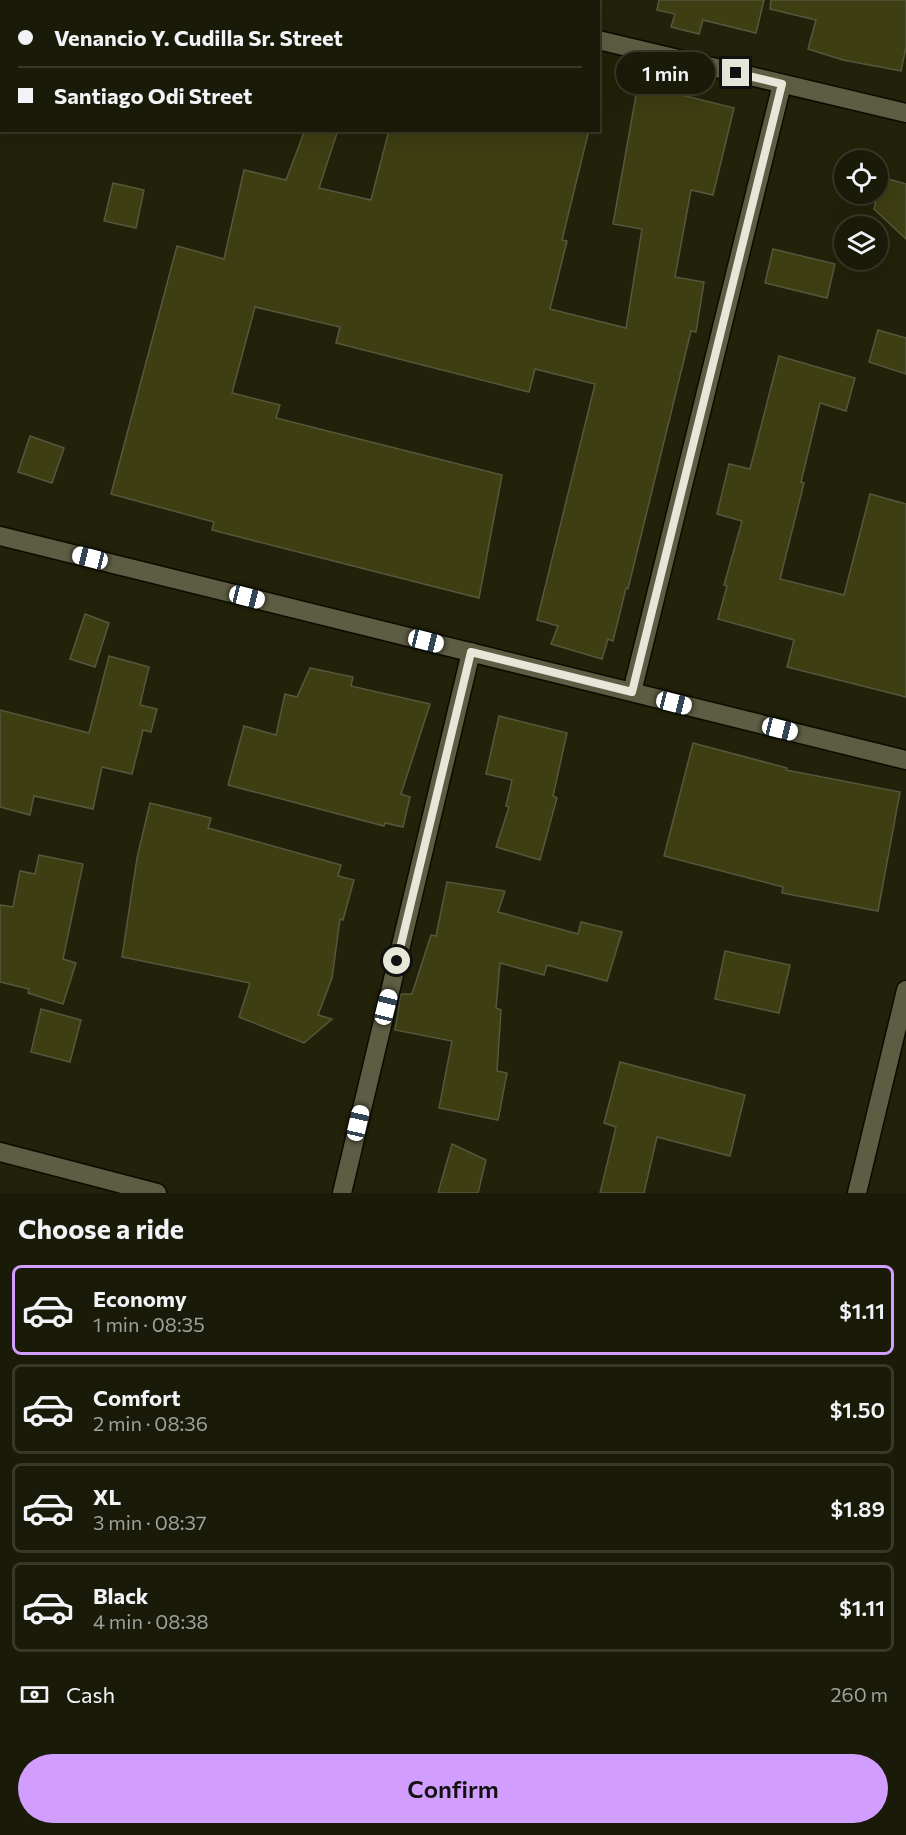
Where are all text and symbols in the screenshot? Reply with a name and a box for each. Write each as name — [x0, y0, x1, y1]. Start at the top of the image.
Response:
text: Venancio Y. Cudilla Sr. Street — [54, 24, 343, 51]
callout: 1 min — [616, 52, 715, 94]
route end — [722, 59, 749, 86]
text: 1 min — [642, 61, 689, 85]
text: Santiago Odi Street — [54, 82, 252, 109]
map controls — [834, 150, 888, 270]
button: locate — [834, 150, 888, 204]
button: layers — [834, 216, 888, 270]
car — [70, 545, 110, 571]
car — [227, 584, 267, 610]
car — [406, 628, 446, 654]
car — [654, 690, 694, 716]
car — [760, 716, 800, 742]
route start — [383, 947, 410, 974]
car — [373, 987, 399, 1027]
car — [345, 1103, 371, 1143]
text: Choose a ride — [18, 1212, 184, 1245]
icon: car — [21, 1283, 75, 1337]
text: Economy — [93, 1285, 187, 1312]
text: $1.11 — [839, 1297, 885, 1324]
text: 1 min · 08:35 — [93, 1312, 205, 1336]
icon: car — [21, 1382, 75, 1436]
text: Comfort — [93, 1384, 181, 1411]
text: $1.50 — [830, 1396, 885, 1423]
text: 2 min · 08:36 — [93, 1411, 208, 1435]
icon: car — [21, 1481, 75, 1535]
text: XL — [93, 1483, 121, 1510]
text: $1.89 — [830, 1495, 885, 1522]
text: 3 min · 08:37 — [93, 1510, 206, 1534]
icon: car — [21, 1580, 75, 1634]
text: Black — [93, 1582, 148, 1609]
text: $1.11 — [839, 1594, 885, 1621]
text: 4 min · 08:38 — [93, 1609, 209, 1633]
icon: cash — [18, 1678, 51, 1711]
text: Cash — [66, 1681, 115, 1708]
text: 260 m — [830, 1682, 888, 1706]
button: Confirm — [18, 1754, 888, 1823]

